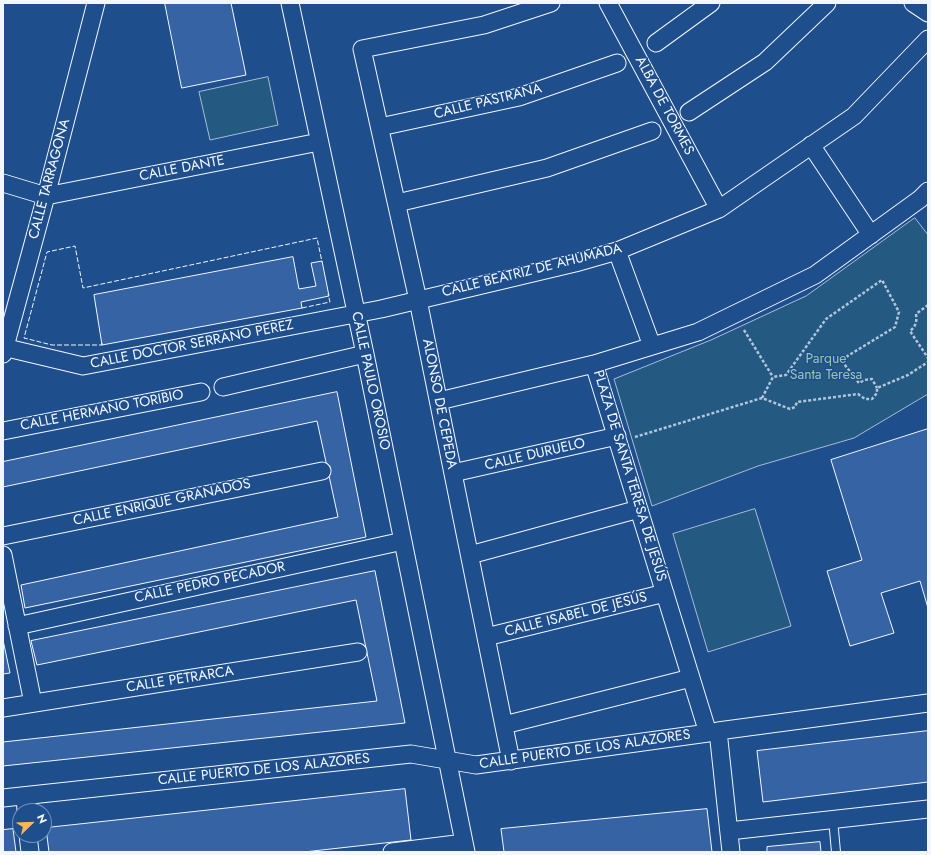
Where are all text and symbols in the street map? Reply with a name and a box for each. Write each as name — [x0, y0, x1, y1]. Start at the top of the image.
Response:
street label: ALBA DE TORMES — [631, 54, 697, 158]
street label: CALLE PASTRANA — [432, 80, 544, 124]
street label: CALLE TARRAGONA — [26, 117, 74, 241]
street label: CALLE DANTE — [138, 152, 226, 186]
street label: CALLE BEATRIZ DE AHUMADA — [440, 240, 624, 302]
street label: CALLE PAULO OROSIO — [347, 310, 393, 452]
street label: CALLE DOCTOR SERRANO PEREZ — [89, 317, 295, 373]
street label: ALONSO DE CEPEDA — [418, 337, 460, 471]
park label: Parque Santa Teresa — [790, 352, 862, 384]
street label: PLAZA DE SANTA TERESA DE JESÚS — [589, 368, 669, 584]
street label: CALLE HERMANO TORIBIO — [19, 387, 185, 435]
street label: CALLE DURUELO — [483, 435, 587, 475]
street label: CALLE ENRIQUE GRANADOS — [72, 476, 252, 530]
street label: CALLE PEDRO PECADOR — [133, 559, 287, 607]
street label: CALLE ISABEL DE JESÚS — [503, 589, 649, 641]
street label: CALLE PETRARCA — [125, 663, 235, 697]
street label: CALLE PUERTO DE LOS ALAZORES — [478, 727, 692, 773]
street label: CALLE PUERTO DE LOS ALAZORES — [157, 751, 371, 789]
north arrow — [12, 803, 52, 843]
text: N — [33, 812, 51, 826]

